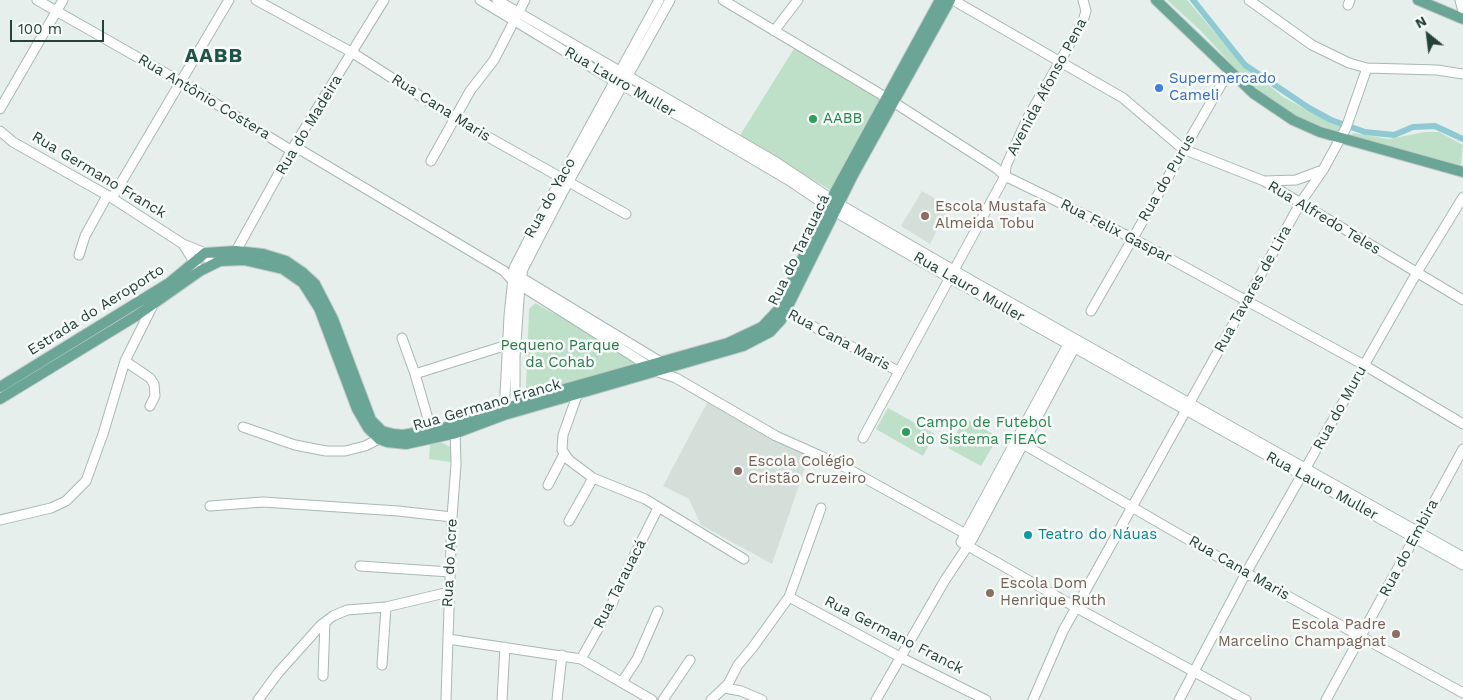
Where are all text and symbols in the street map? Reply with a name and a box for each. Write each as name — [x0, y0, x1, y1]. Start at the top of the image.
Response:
scale bar — [12, 10, 106, 42]
north arrow — [1403, 10, 1453, 60]
text: N — [1412, 12, 1429, 31]
street label: Avenida Afonso Pena — [1003, 15, 1091, 159]
text: 100 m — [18, 20, 62, 38]
street label: Rua Lauro Muller — [561, 43, 679, 121]
district label: AABB — [184, 44, 244, 68]
street label: Rua Antônio Costera — [135, 50, 273, 144]
street label: Rua Cana Maris — [388, 70, 494, 146]
place label: Supermercado Cameli — [1169, 70, 1276, 105]
street label: Rua do Madeira — [272, 72, 346, 178]
marker: Supermercado Cameli — [1153, 82, 1165, 94]
place label: AABB — [823, 110, 862, 128]
marker: AABB — [807, 113, 819, 125]
street label: Rua Germano Franck — [29, 128, 169, 222]
street label: Rua do Purus — [1135, 131, 1199, 225]
street label: Rua do Yaco — [520, 155, 580, 241]
street label: Rua Alfredo Teles — [1264, 177, 1384, 259]
street label: Rua do Tarauacá — [764, 192, 834, 308]
street label: Rua Felix Gaspar — [1057, 195, 1175, 267]
place label: Escola Mustafa Almeida Tobu — [935, 198, 1047, 233]
marker: Escola Mustafa Almeida Tobu — [919, 210, 931, 222]
street label: Rua Tavares de Lira — [1211, 222, 1295, 356]
street label: Rua Lauro Muller — [910, 248, 1028, 326]
street label: Estrada do Aeroporto — [25, 261, 167, 359]
street label: Rua Cana Maris — [785, 305, 893, 375]
park label: Pequeno Parque da Cohab — [500, 337, 620, 372]
street label: Rua do Muru — [1309, 363, 1371, 453]
street label: Rua Germano Franck — [411, 375, 563, 435]
place label: Campo de Futebol do Sistema FIEAC — [916, 414, 1051, 449]
marker: Campo de Futebol do Sistema FIEAC — [900, 426, 912, 438]
street label: Rua Lauro Muller — [1263, 448, 1381, 524]
place label: Escola Colégio Cristão Cruzeiro — [748, 453, 866, 488]
marker: Escola Colégio Cristão Cruzeiro — [732, 465, 744, 477]
street label: Rua do Embira — [1376, 496, 1442, 600]
street label: Rua do Acre — [439, 518, 461, 608]
place label: Teatro do Náuas — [1038, 526, 1157, 544]
marker: Teatro do Náuas — [1022, 529, 1034, 541]
street label: Rua Cana Maris — [1185, 532, 1293, 604]
street label: Rua Tarauacá — [590, 536, 650, 632]
place label: Escola Dom Henrique Ruth — [1000, 575, 1106, 610]
marker: Escola Dom Henrique Ruth — [984, 587, 996, 599]
street label: Rua Germano Franck — [821, 592, 967, 678]
place label: Escola Padre Marcelino Champagnat — [1218, 616, 1386, 651]
marker: Escola Padre Marcelino Champagnat — [1390, 628, 1402, 640]

